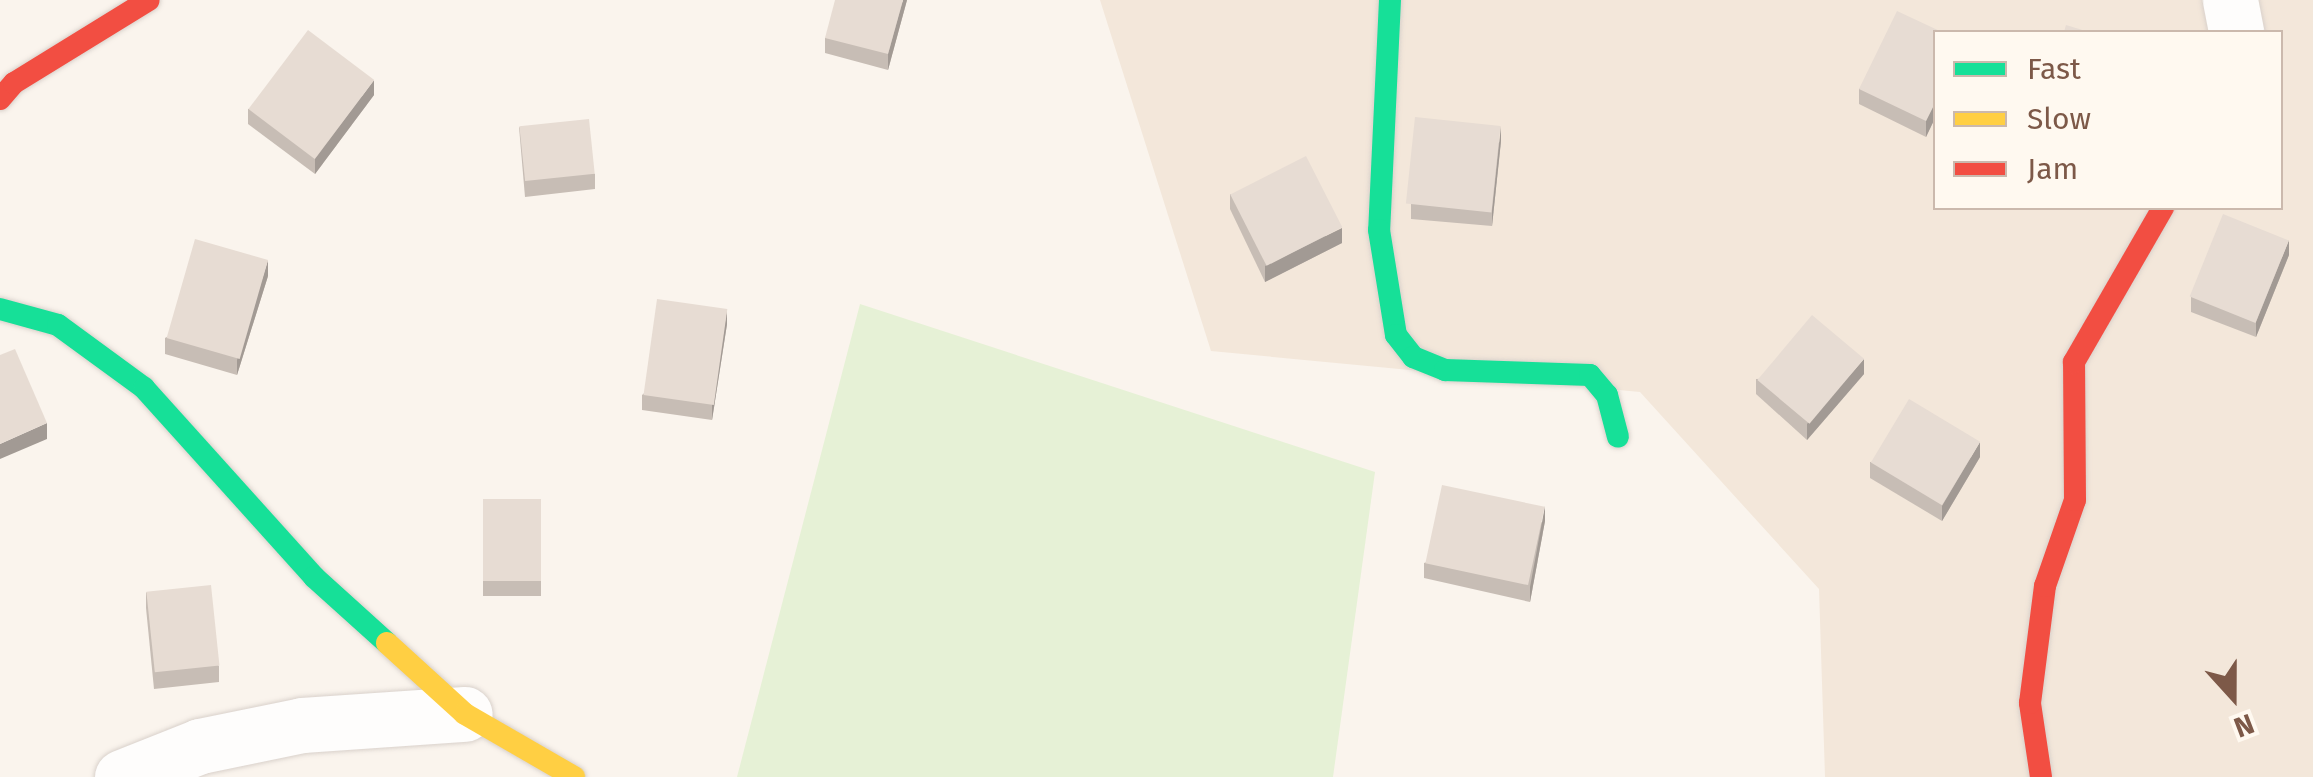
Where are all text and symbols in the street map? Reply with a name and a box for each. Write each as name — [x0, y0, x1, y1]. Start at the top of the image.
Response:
legend — [1933, 30, 2283, 210]
text: Fast — [2027, 51, 2081, 87]
text: Slow — [2027, 101, 2091, 137]
text: Jam — [2027, 151, 2078, 187]
north arrow — [2183, 647, 2283, 747]
text: N — [2229, 707, 2259, 744]

